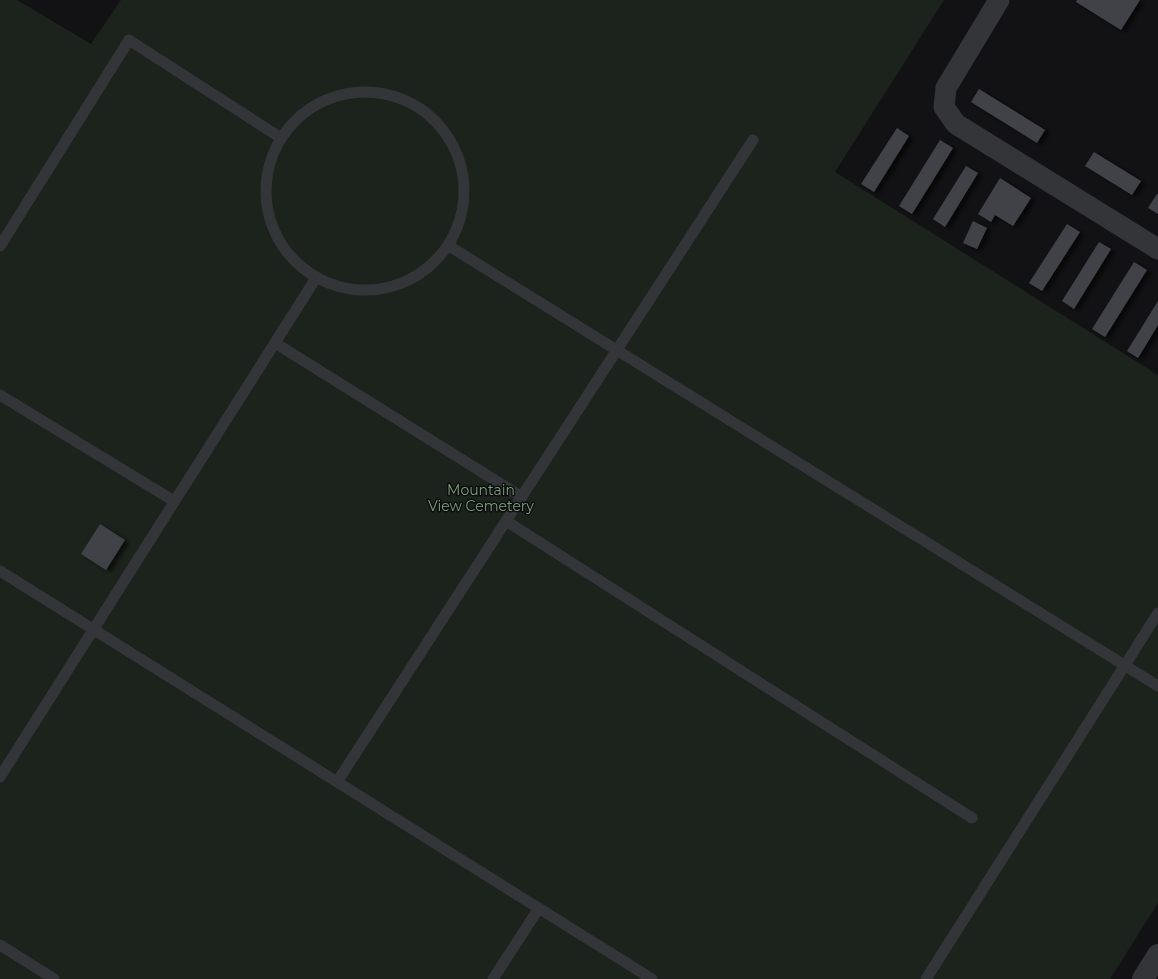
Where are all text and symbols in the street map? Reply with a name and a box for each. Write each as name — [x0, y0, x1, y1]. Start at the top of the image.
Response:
park label: Mountain View Cemetery — [428, 481, 534, 515]

